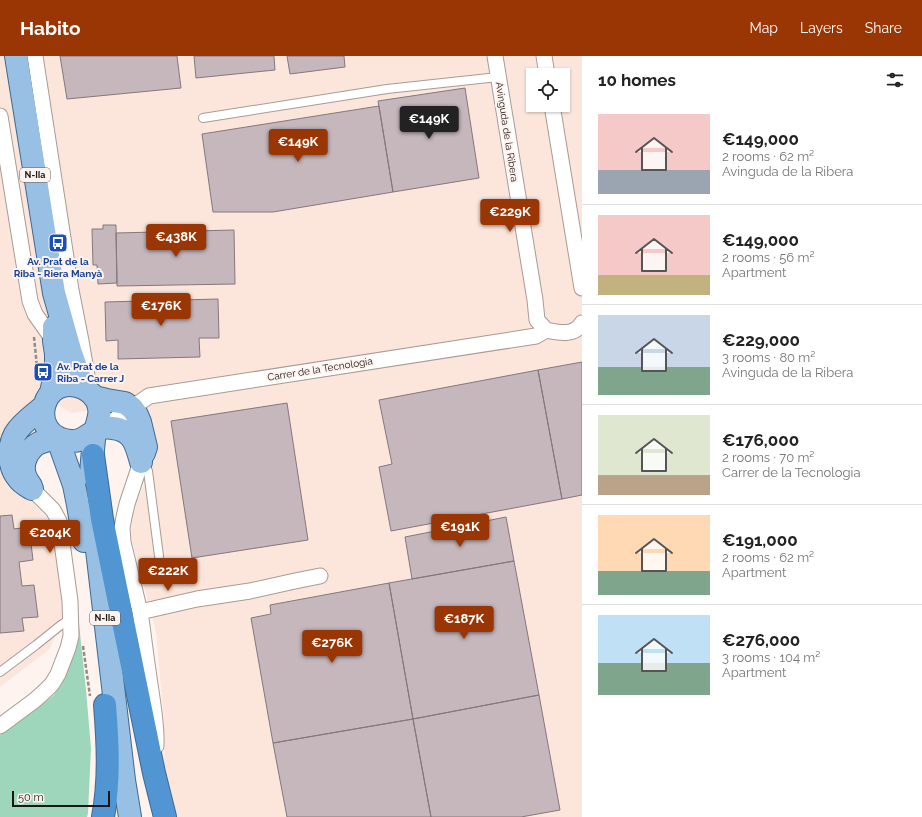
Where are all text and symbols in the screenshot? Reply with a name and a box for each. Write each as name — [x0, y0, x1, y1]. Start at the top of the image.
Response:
text: Habito — [20, 17, 81, 39]
text: Map — [750, 20, 778, 36]
text: Layers — [800, 20, 843, 36]
text: Share — [865, 20, 902, 36]
map controls — [526, 68, 570, 112]
button: locate — [526, 68, 570, 112]
icon: filters — [884, 69, 906, 91]
text: 10 homes — [598, 70, 676, 90]
street label: Avinguda de la Ribera — [494, 81, 520, 183]
pin: €149K — [401, 106, 457, 140]
text: €149K — [409, 111, 449, 126]
pin: €149K — [270, 129, 326, 163]
text: €149,000 — [722, 129, 799, 149]
icon: home — [630, 130, 678, 178]
text: €149K — [278, 134, 318, 149]
text: 2 rooms · 62 m² — [722, 149, 814, 164]
text: Avinguda de la Ribera — [722, 164, 853, 179]
road number: N-IIa — [20, 168, 50, 182]
pin: €229K — [482, 199, 538, 233]
text: €229K — [489, 204, 531, 219]
pin: €438K — [148, 224, 204, 258]
text: €438K — [155, 229, 197, 244]
text: €149,000 — [722, 230, 799, 250]
icon: home — [630, 231, 678, 279]
bus stop icon: Av. Prat de la Riba - Riera Manyà — [47, 232, 69, 254]
text: 2 rooms · 56 m² — [722, 250, 814, 265]
place label: Av. Prat de la Riba - Riera Manyà — [14, 256, 103, 279]
text: Apartment — [722, 265, 786, 280]
pin: €176K — [133, 293, 189, 327]
text: €176K — [141, 298, 181, 313]
text: €229,000 — [722, 330, 800, 350]
icon: home — [630, 331, 678, 379]
text: 3 rooms · 80 m² — [722, 350, 815, 365]
street label: Carrer de la Tecnologia — [267, 355, 373, 383]
bus stop icon: Av. Prat de la Riba - Carrer J — [32, 361, 54, 383]
place label: Av. Prat de la Riba - Carrer J — [57, 361, 124, 384]
text: Avinguda de la Ribera — [722, 365, 853, 380]
text: €176,000 — [722, 430, 799, 450]
icon: home — [630, 431, 678, 479]
text: 2 rooms · 70 m² — [722, 450, 814, 465]
text: Carrer de la Tecnologia — [722, 465, 861, 480]
pin: €191K — [432, 514, 488, 548]
text: €191K — [440, 519, 480, 534]
pin: €204K — [22, 520, 78, 554]
text: €204K — [29, 525, 71, 540]
text: €191,000 — [722, 530, 798, 550]
icon: home — [630, 531, 678, 579]
text: 2 rooms · 62 m² — [722, 550, 814, 565]
pin: €222K — [140, 558, 196, 592]
text: €222K — [147, 563, 189, 578]
text: Apartment — [722, 565, 786, 580]
pin: €187K — [436, 606, 492, 640]
road number: N-IIa — [90, 611, 120, 625]
text: €187K — [444, 611, 484, 626]
pin: €276K — [304, 630, 360, 664]
text: €276,000 — [722, 630, 800, 650]
icon: home — [630, 631, 678, 679]
text: €276K — [311, 635, 353, 650]
text: 3 rooms · 104 m² — [722, 650, 820, 665]
text: Apartment — [722, 665, 786, 680]
scale bar — [12, 789, 110, 808]
text: 50 m — [18, 791, 44, 804]

